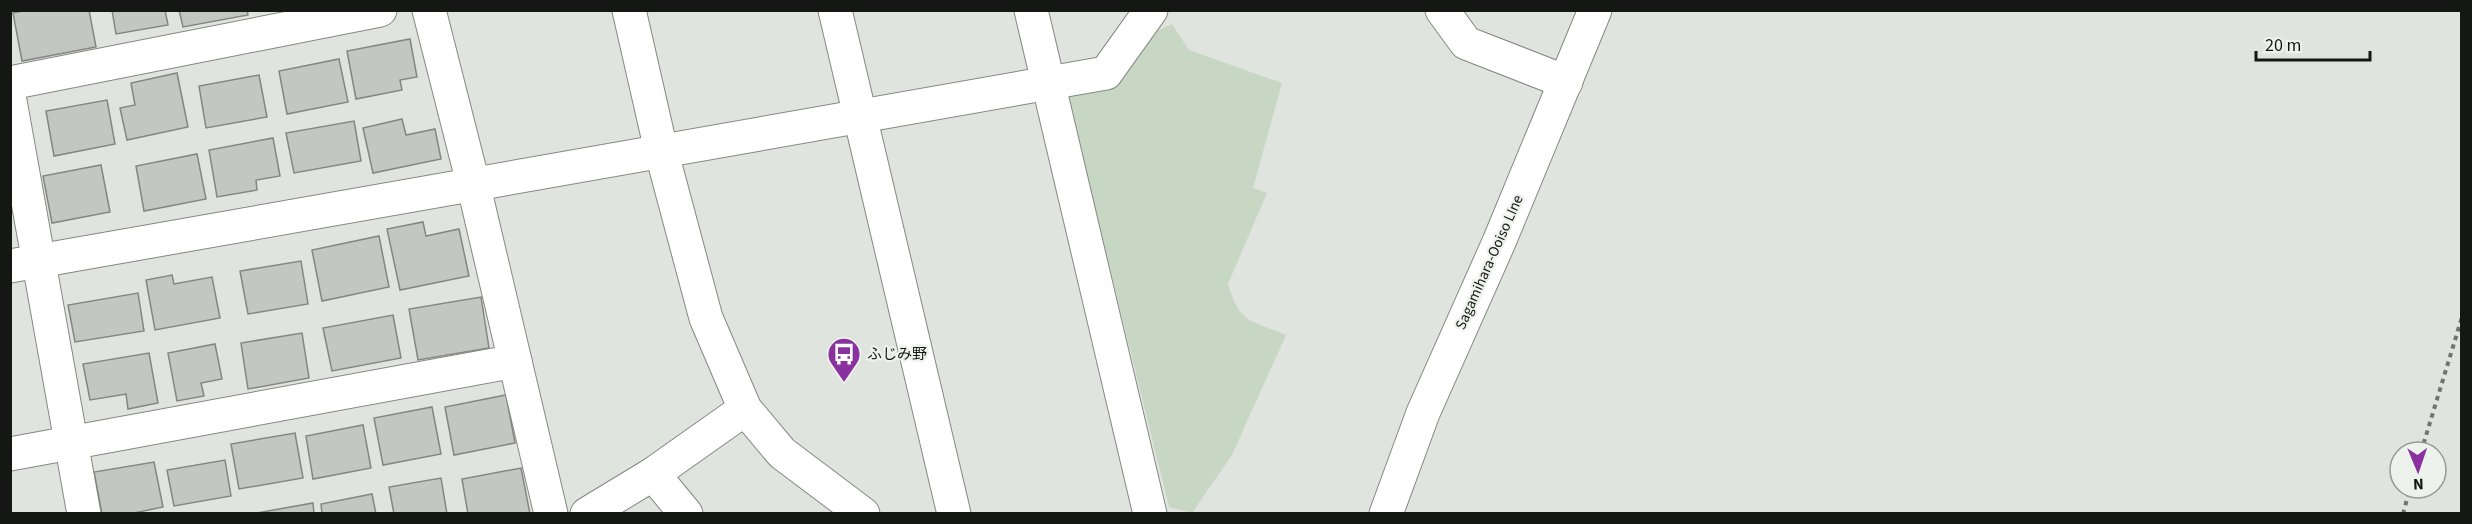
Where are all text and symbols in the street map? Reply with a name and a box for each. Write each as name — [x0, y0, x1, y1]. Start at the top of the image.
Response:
scale bar — [2256, 24, 2370, 62]
text: 20 m — [2265, 33, 2301, 58]
street label: Sagamihara-Ooiso LIne — [1450, 191, 1529, 333]
bus stop icon: ふじみ野 — [826, 336, 862, 383]
place label: ふじみ野 — [867, 344, 927, 365]
north arrow — [2388, 440, 2448, 500]
text: N — [2413, 473, 2424, 495]

